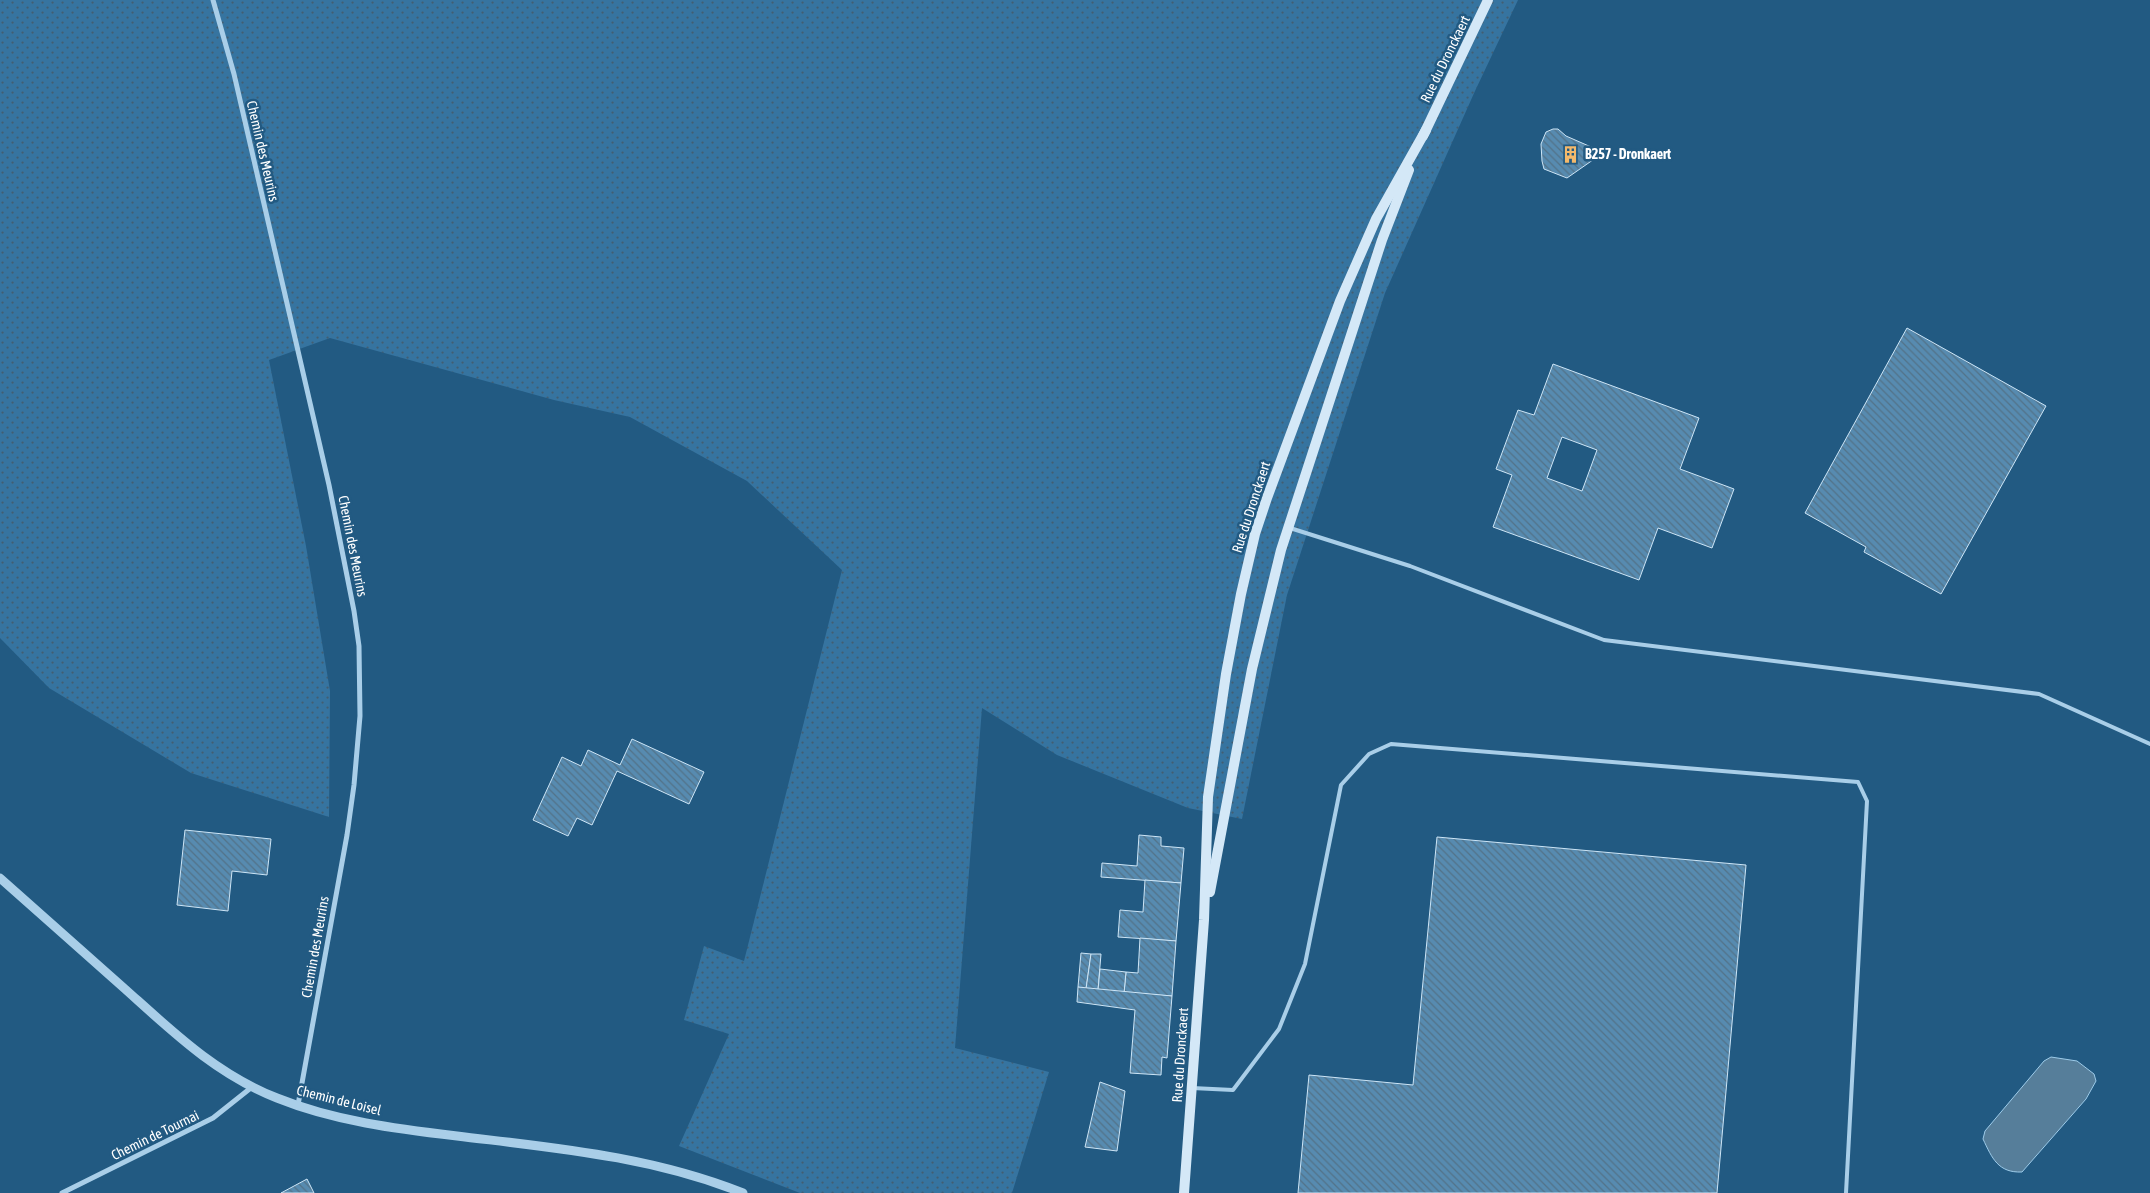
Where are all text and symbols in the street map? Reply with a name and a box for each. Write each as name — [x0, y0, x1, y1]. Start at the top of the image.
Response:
street label: Rue du Dronckaert — [1417, 13, 1473, 105]
street label: Chemin des Meurins — [244, 99, 282, 203]
building icon: B257 - Dronkaert — [1561, 144, 1581, 164]
place label: B257 - Dronkaert — [1585, 146, 1671, 162]
street label: Rue du Dronckaert — [1229, 459, 1273, 555]
street label: Chemin des Meurins — [335, 494, 371, 598]
street label: Chemin des Meurins — [298, 895, 332, 999]
street label: Rue du Dronckaert — [1169, 1007, 1191, 1103]
street label: Chemin de Loisel — [295, 1082, 383, 1118]
street label: Chemin de Tournai — [108, 1107, 202, 1163]

